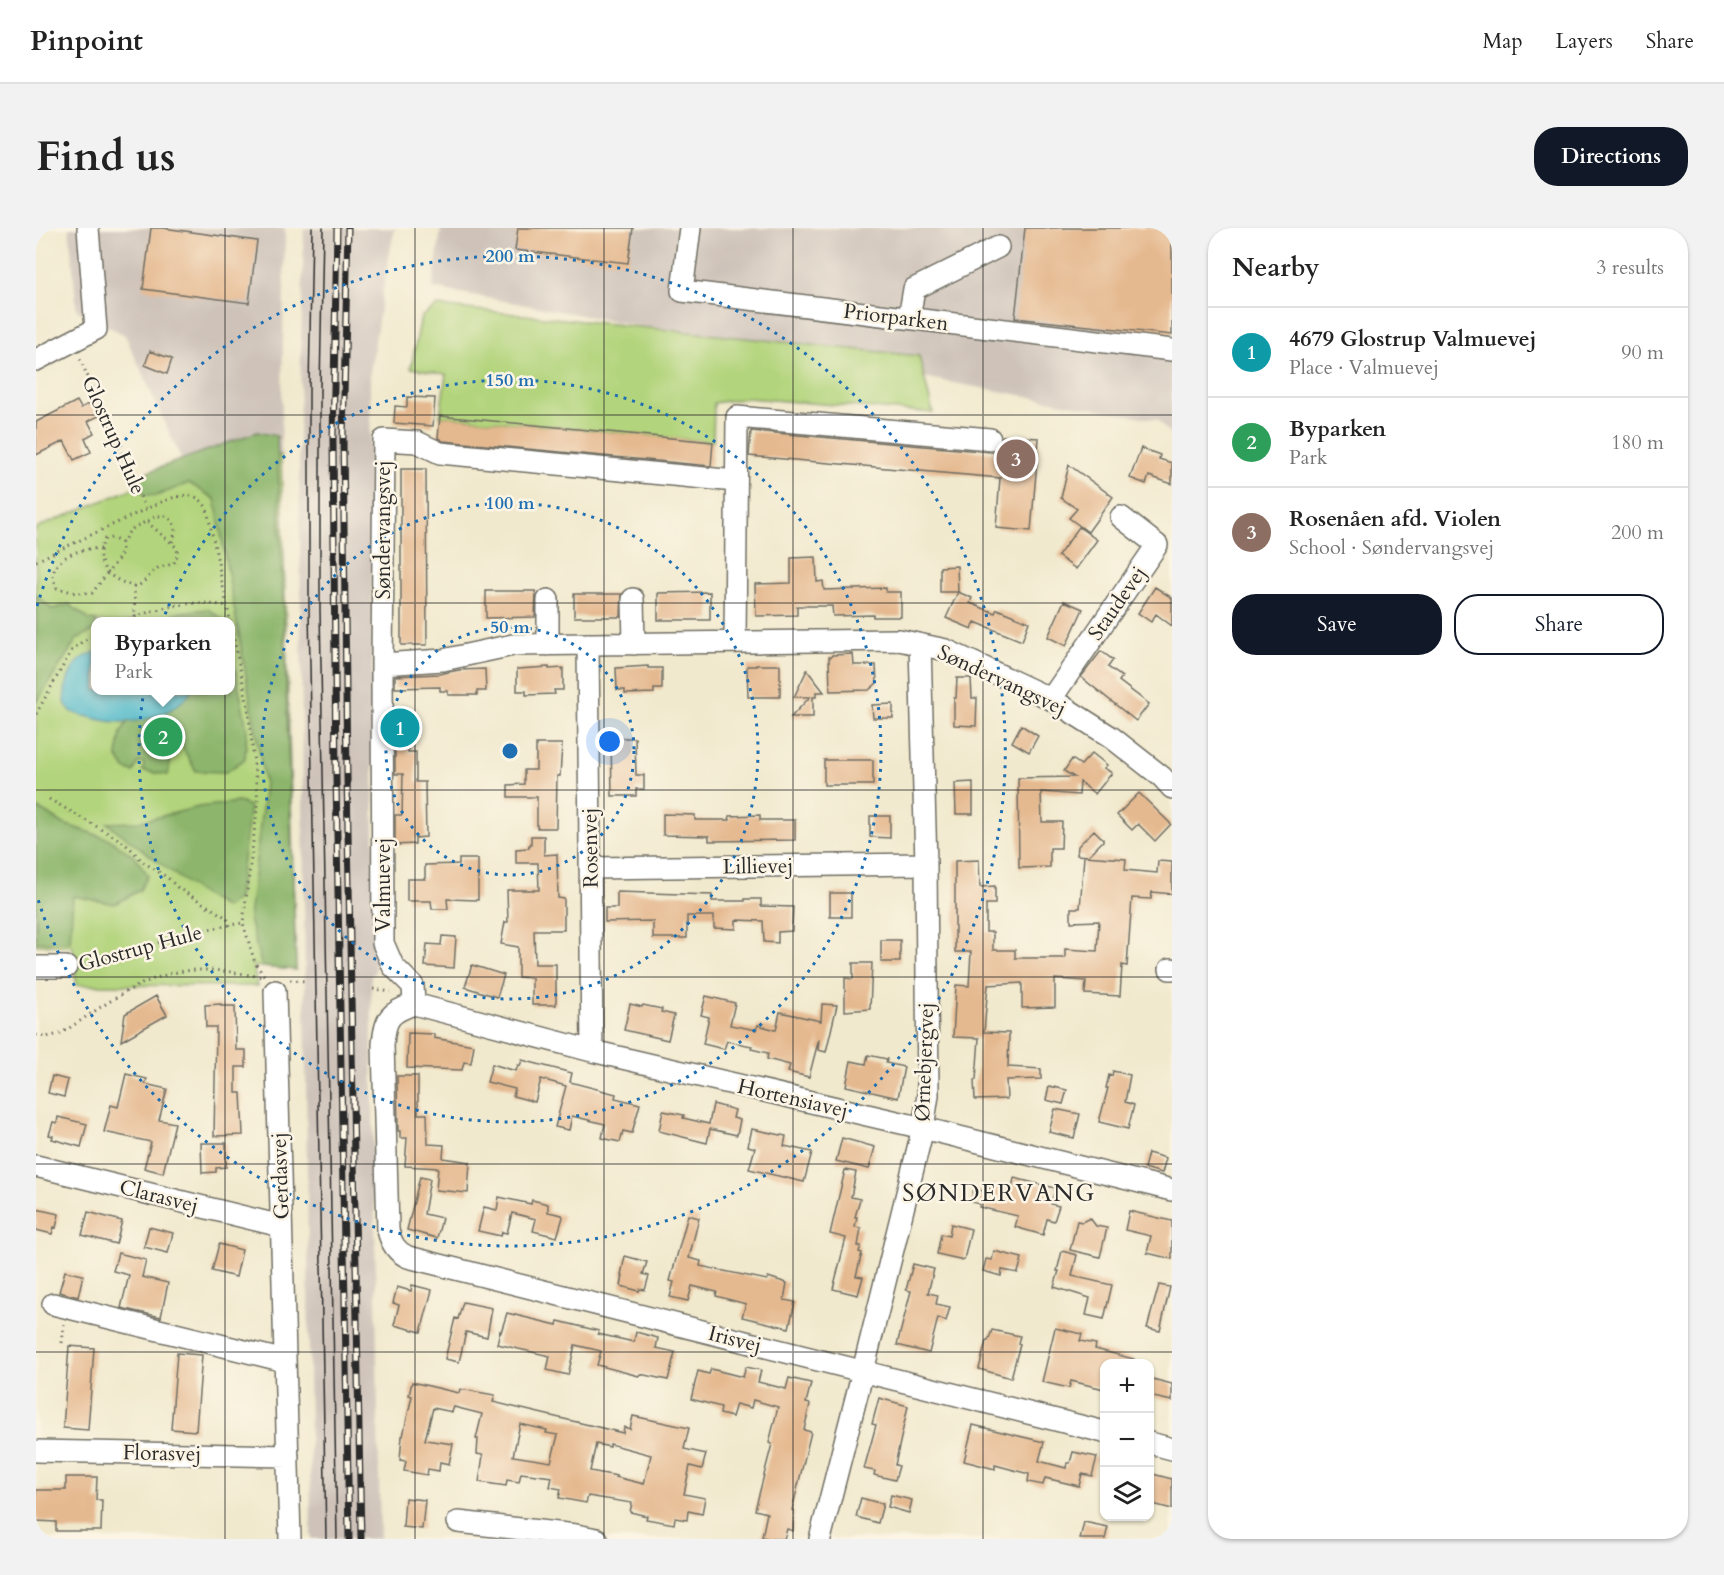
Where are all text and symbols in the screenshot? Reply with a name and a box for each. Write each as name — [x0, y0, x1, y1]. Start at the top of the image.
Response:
text: Pinpoint — [30, 22, 143, 60]
text: Map — [1483, 27, 1523, 56]
text: Layers — [1556, 27, 1613, 56]
text: Share — [1646, 27, 1694, 56]
button: Directions — [1534, 127, 1688, 186]
text: Find us — [36, 128, 176, 185]
text: 200 m — [485, 244, 535, 269]
text: Nearby — [1232, 250, 1320, 285]
text: 3 results — [1596, 254, 1664, 281]
street label: Priorparken — [842, 297, 950, 338]
text: 4679 Glostrup Valmuevej — [1289, 324, 1537, 354]
text: 1 — [1246, 339, 1257, 366]
text: 90 m — [1621, 339, 1664, 366]
text: Place · Valmuevej — [1289, 354, 1439, 381]
text: 150 m — [485, 368, 535, 393]
street label: Glostrup Hule — [74, 371, 153, 499]
text: Byparken — [1289, 414, 1386, 444]
text: 2 — [1246, 429, 1257, 456]
text: 180 m — [1611, 429, 1664, 456]
pin: 3 — [996, 436, 1036, 482]
text: Park — [1289, 444, 1327, 471]
street label: Søndervangsvej — [369, 460, 398, 600]
text: 100 m — [485, 491, 535, 516]
text: Rosenåen afd. Violen — [1289, 504, 1501, 534]
text: 3 — [1246, 519, 1257, 546]
text: 200 m — [1611, 519, 1664, 546]
text: School · Søndervangsvej — [1289, 534, 1494, 561]
street label: Staudevej — [1081, 560, 1154, 646]
button: Save — [1232, 594, 1442, 655]
button: Share — [1454, 594, 1664, 655]
text: 50 m — [490, 615, 530, 640]
popup — [91, 617, 235, 695]
text: Byparken — [114, 628, 212, 658]
street label: Søndervangsvej — [933, 638, 1071, 723]
text: Park — [114, 658, 153, 685]
pin: 1 — [380, 706, 420, 750]
pin: 2 — [144, 714, 182, 760]
your location — [595, 727, 624, 756]
centre of rings — [500, 741, 520, 761]
street label: Rosenvej — [575, 808, 606, 888]
street label: Valmuevej — [369, 838, 398, 932]
street label: Lillievej — [722, 851, 794, 882]
street label: Glostrup Hule — [75, 918, 205, 979]
street label: Ørnebjergvej — [908, 1002, 941, 1122]
street label: Hortensiavej — [735, 1072, 851, 1125]
street label: Gerdasvej — [264, 1132, 297, 1220]
street label: Clarasvej — [116, 1173, 201, 1220]
district label: SØNDERVANG — [902, 1177, 1096, 1210]
street label: Irisvej — [705, 1319, 765, 1360]
map controls — [1100, 1359, 1154, 1521]
button: + — [1100, 1359, 1154, 1413]
button: − — [1100, 1413, 1154, 1467]
street label: Florasvej — [122, 1438, 201, 1469]
button: layers — [1100, 1467, 1154, 1521]

